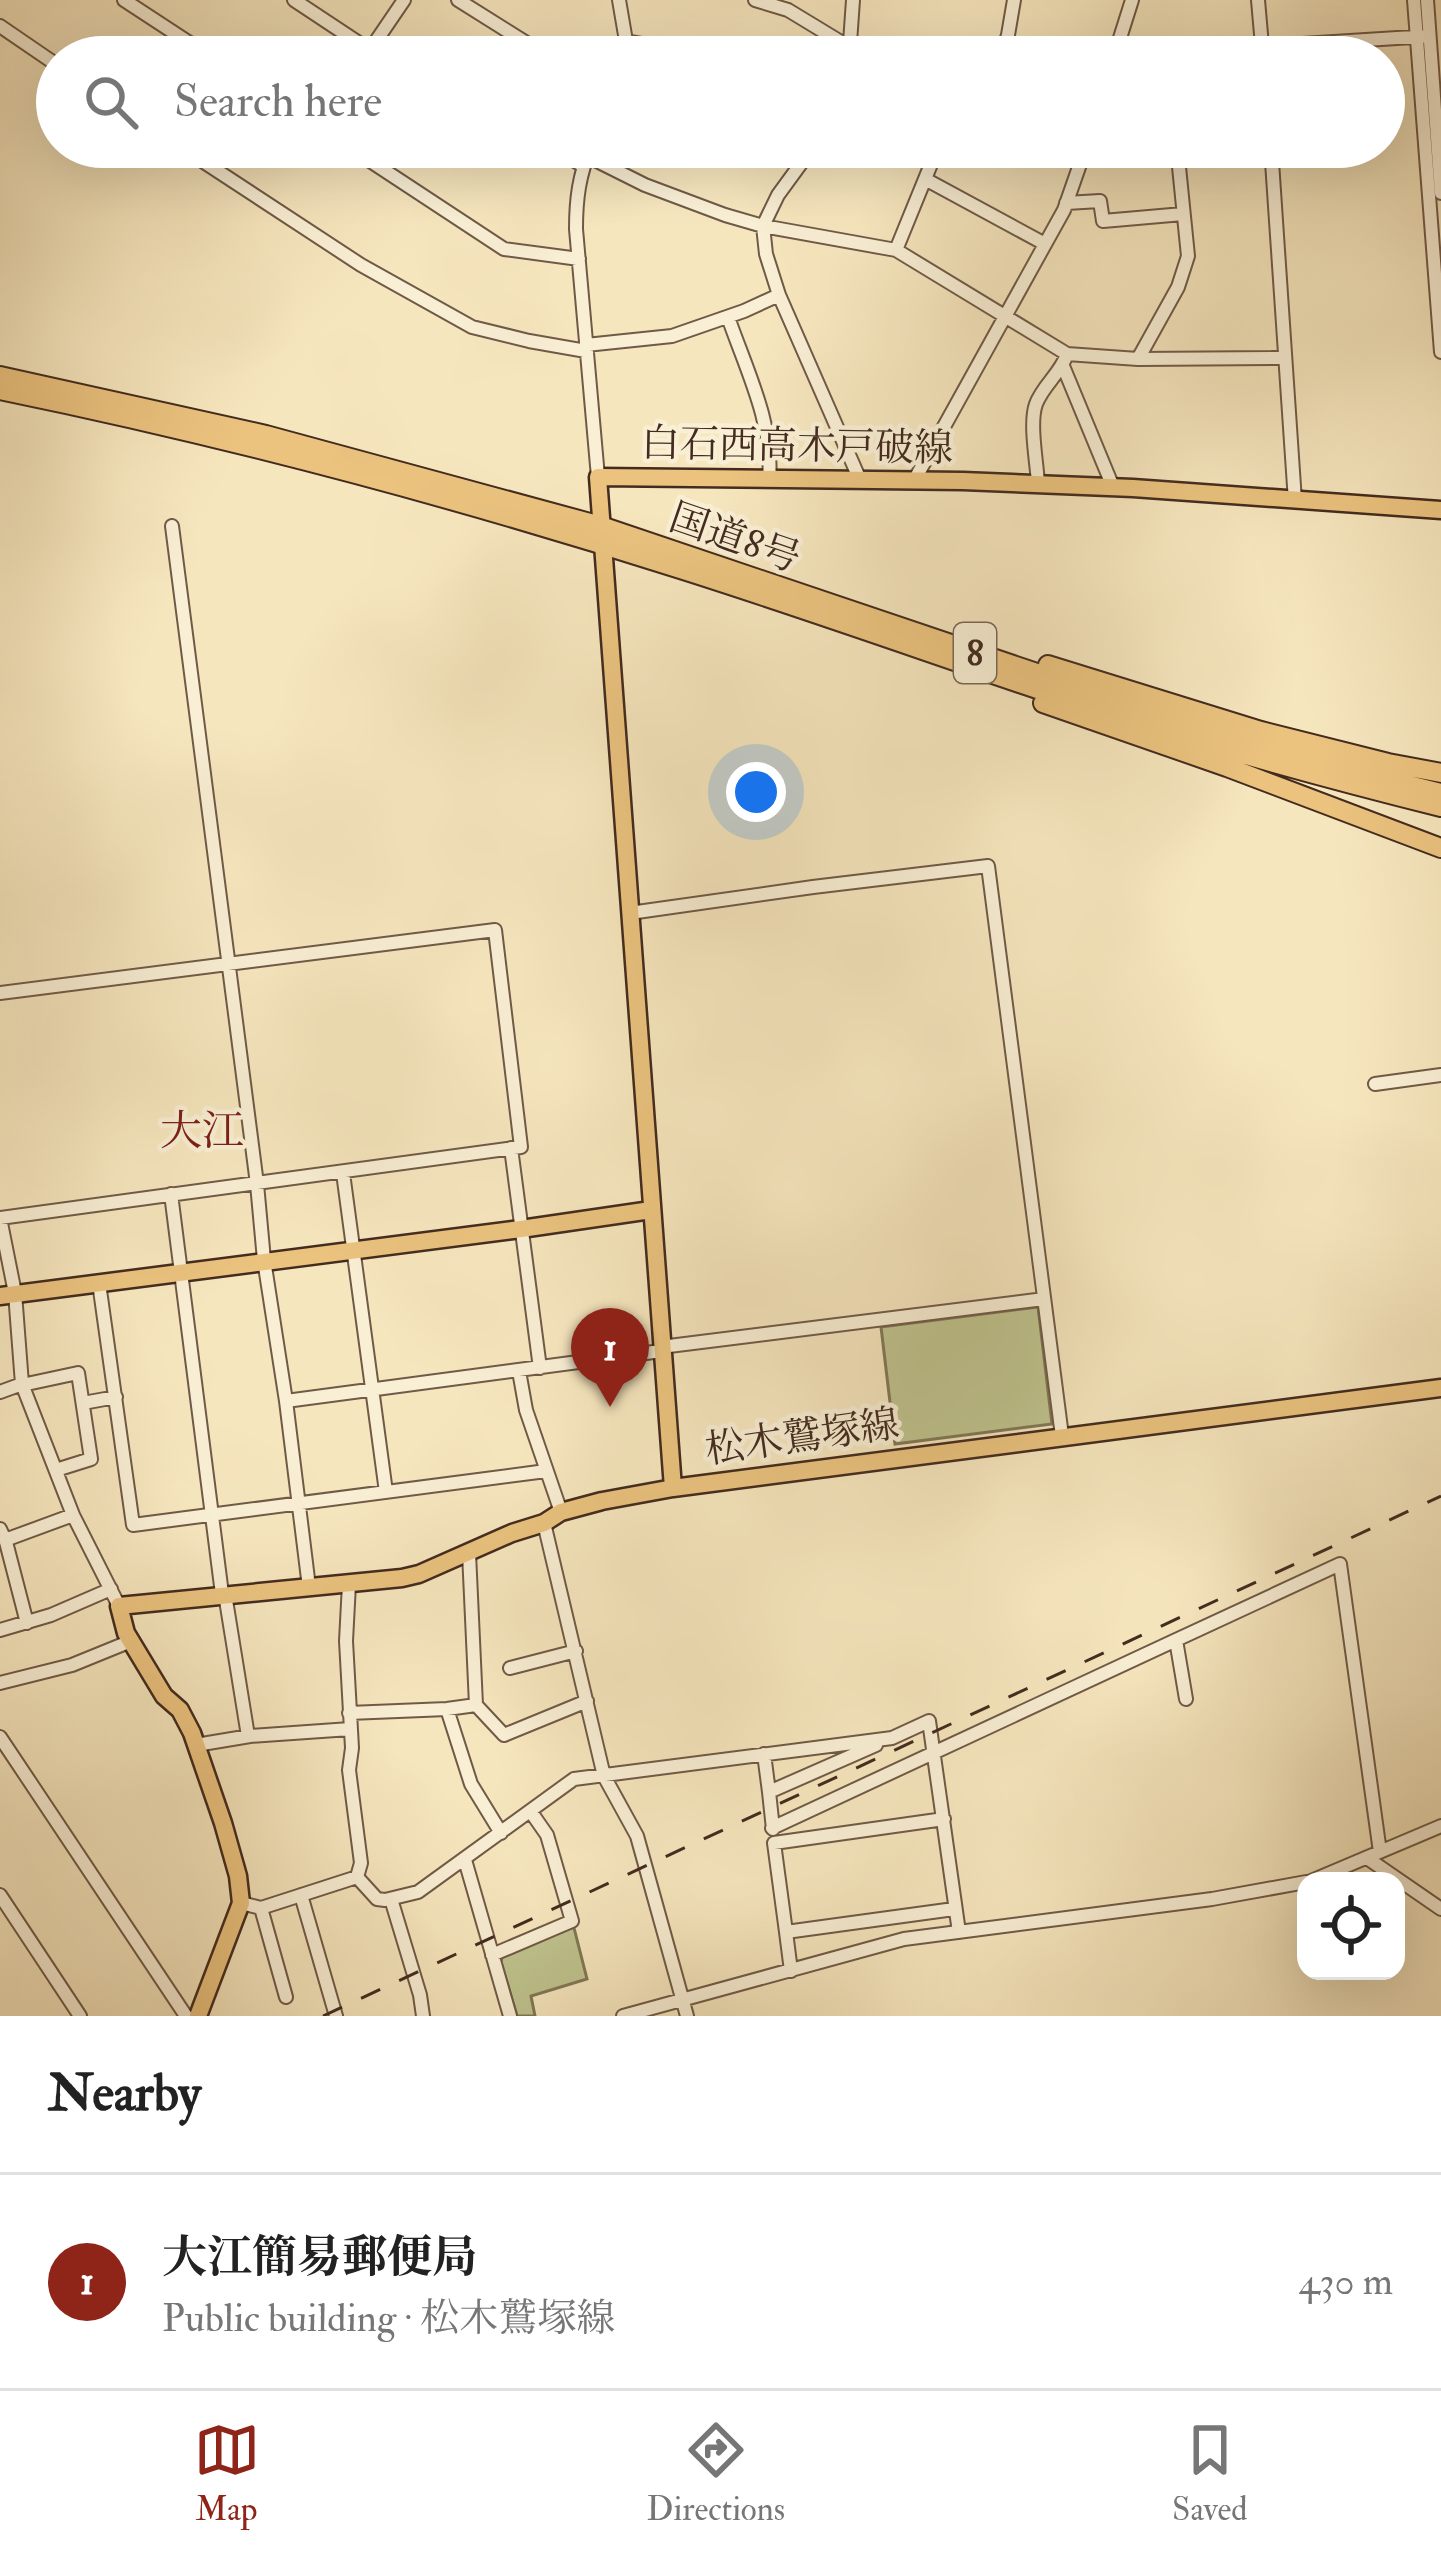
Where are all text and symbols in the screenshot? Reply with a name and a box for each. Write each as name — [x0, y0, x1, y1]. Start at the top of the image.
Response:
search box — [36, 36, 1405, 168]
icon: search — [78, 69, 144, 135]
text: Search here — [174, 74, 382, 130]
street label: 白石西高木戸破線 — [641, 419, 953, 473]
street label: 国道8号 — [663, 493, 807, 583]
road number: 8 — [954, 623, 996, 683]
your location — [726, 762, 786, 822]
district label: 大江 — [160, 1106, 244, 1158]
pin: 1 — [571, 1308, 649, 1407]
street label: 松木鷲塚線 — [702, 1399, 902, 1475]
map controls — [1297, 1872, 1405, 1980]
button: locate — [1297, 1872, 1405, 1980]
text: Nearby — [48, 2062, 201, 2126]
text: 大江簡易郵便局 — [162, 2230, 477, 2286]
text: 1 — [80, 2257, 94, 2306]
text: 430 m — [1299, 2257, 1393, 2306]
text: Public building · 松木鷲塚線 — [162, 2294, 615, 2343]
tab: Map — [194, 2417, 260, 2530]
tab: Directions — [647, 2417, 785, 2530]
tab: Saved — [1172, 2417, 1247, 2530]

